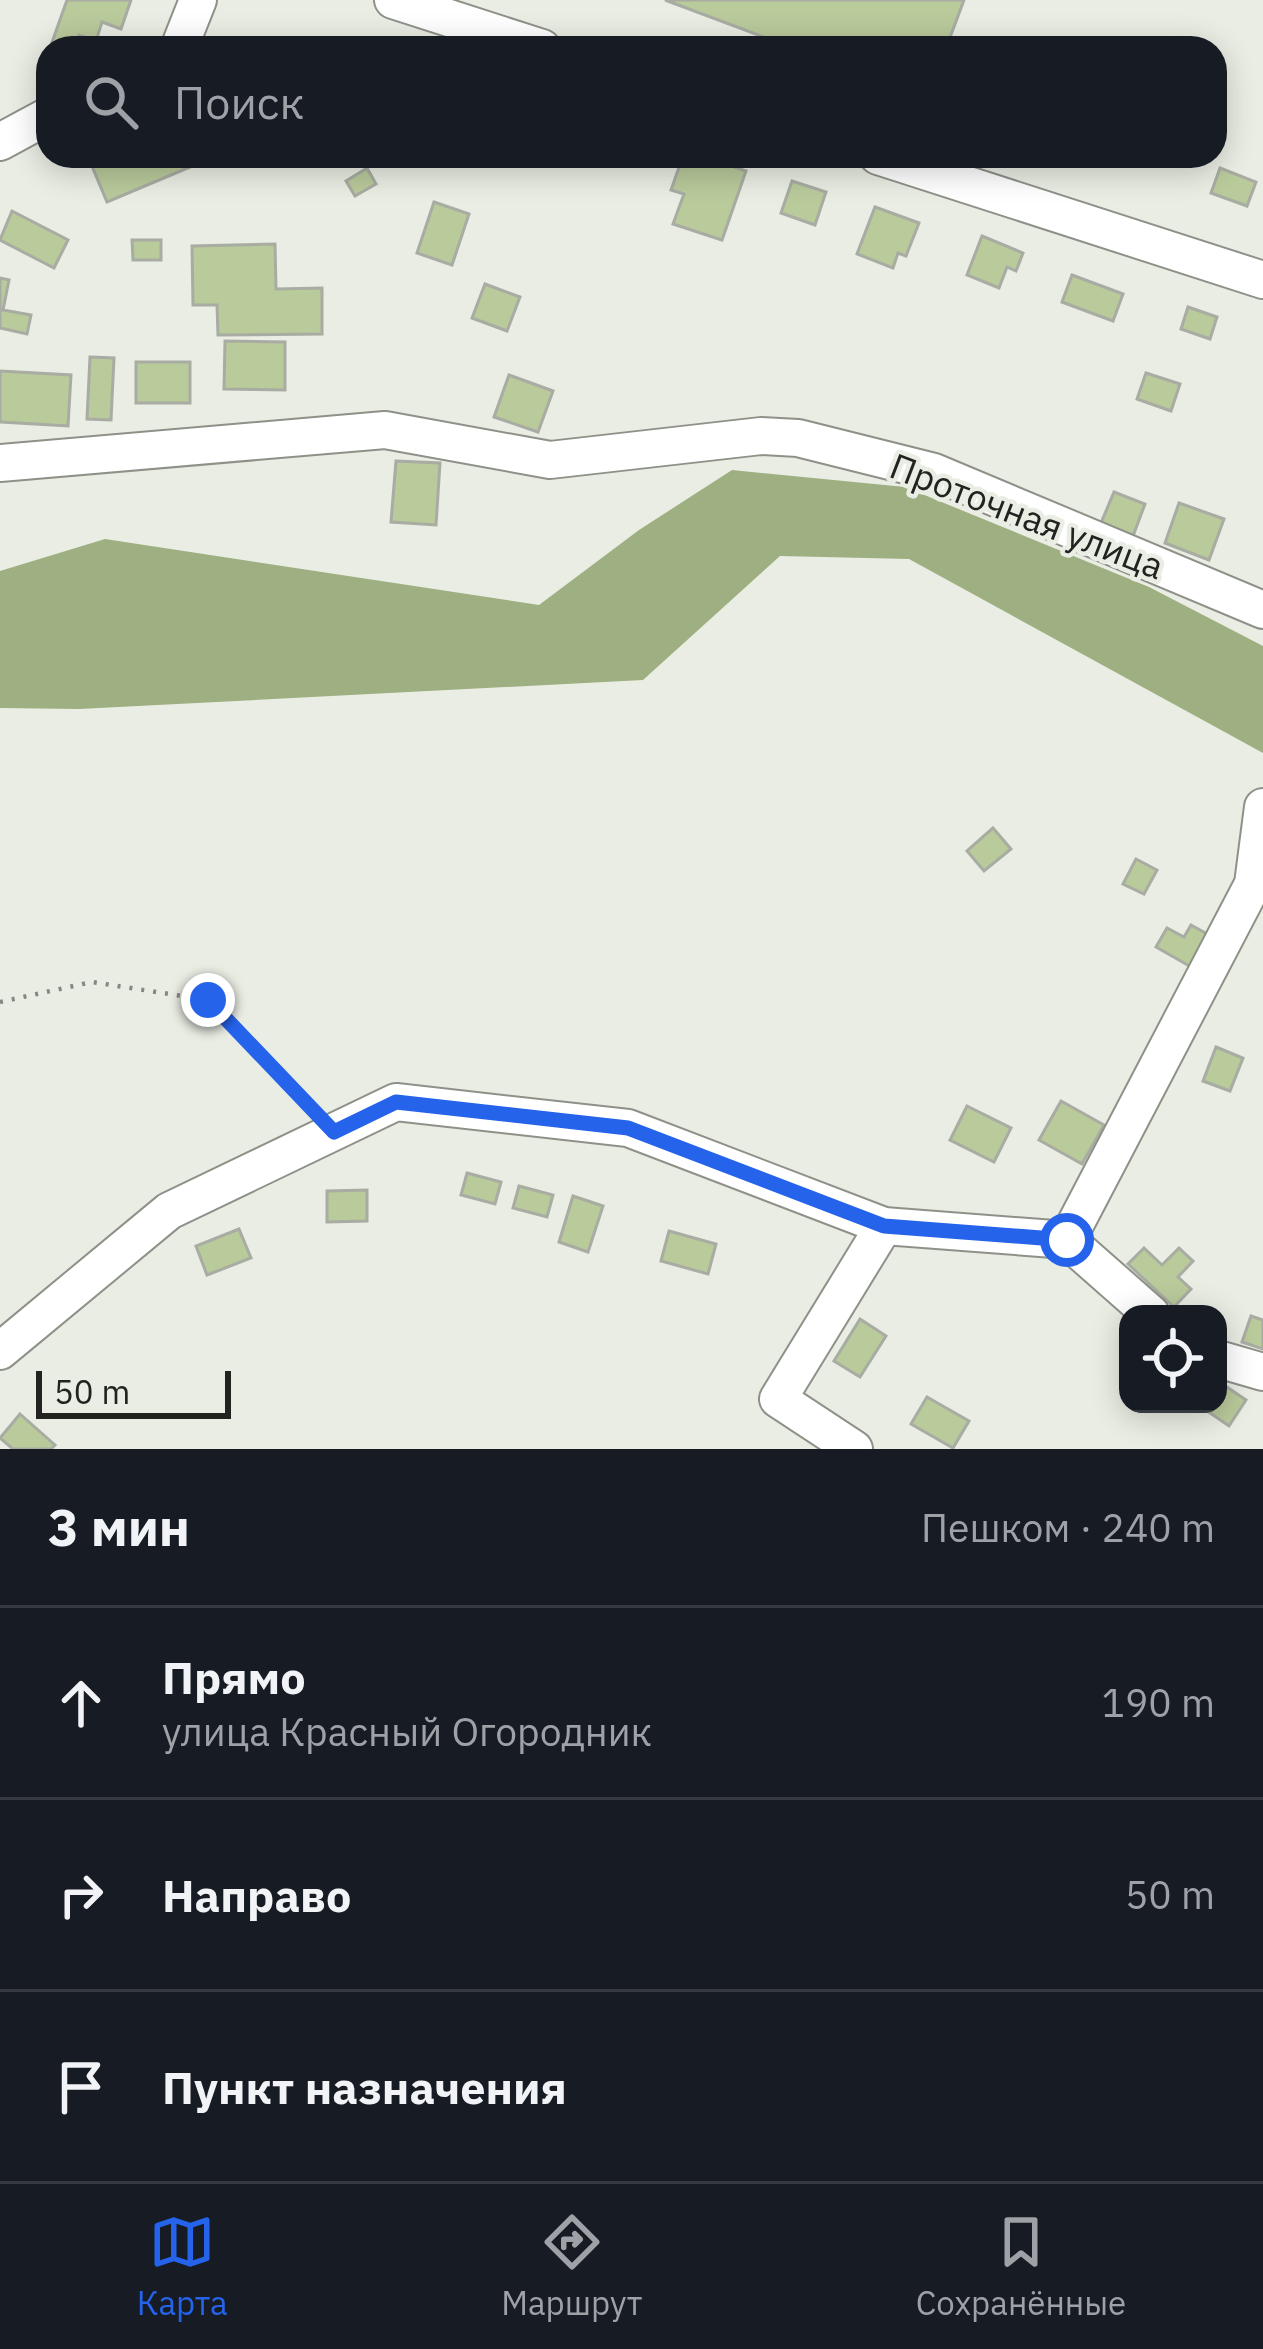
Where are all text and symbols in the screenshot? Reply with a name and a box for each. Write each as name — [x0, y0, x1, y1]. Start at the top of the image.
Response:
search box — [36, 36, 1227, 168]
icon: search — [78, 69, 144, 135]
text: Поиск — [174, 73, 304, 131]
street label: Проточная улица — [884, 442, 1171, 589]
route end — [181, 973, 235, 1027]
route start — [1040, 1213, 1094, 1267]
map controls — [1119, 1305, 1227, 1413]
button: locate — [1119, 1305, 1227, 1413]
scale bar — [36, 1365, 231, 1418]
text: 50 m — [54, 1370, 130, 1413]
text: 3 мин — [48, 1494, 190, 1560]
text: Пешком · 240 m — [921, 1502, 1215, 1553]
text: Прямо — [162, 1648, 306, 1706]
icon: ahead — [48, 1670, 114, 1736]
text: 190 m — [1102, 1677, 1215, 1728]
text: улица Красный Огородник — [162, 1706, 652, 1757]
icon: right — [48, 1862, 114, 1928]
text: Направо — [162, 1866, 351, 1924]
text: 50 m — [1125, 1869, 1215, 1920]
icon: arrive — [48, 2054, 114, 2120]
text: Пункт назначения — [162, 2058, 567, 2116]
tab: Карта — [137, 2209, 228, 2324]
tab: Маршрут — [501, 2209, 642, 2324]
tab: Сохранённые — [916, 2209, 1126, 2324]

